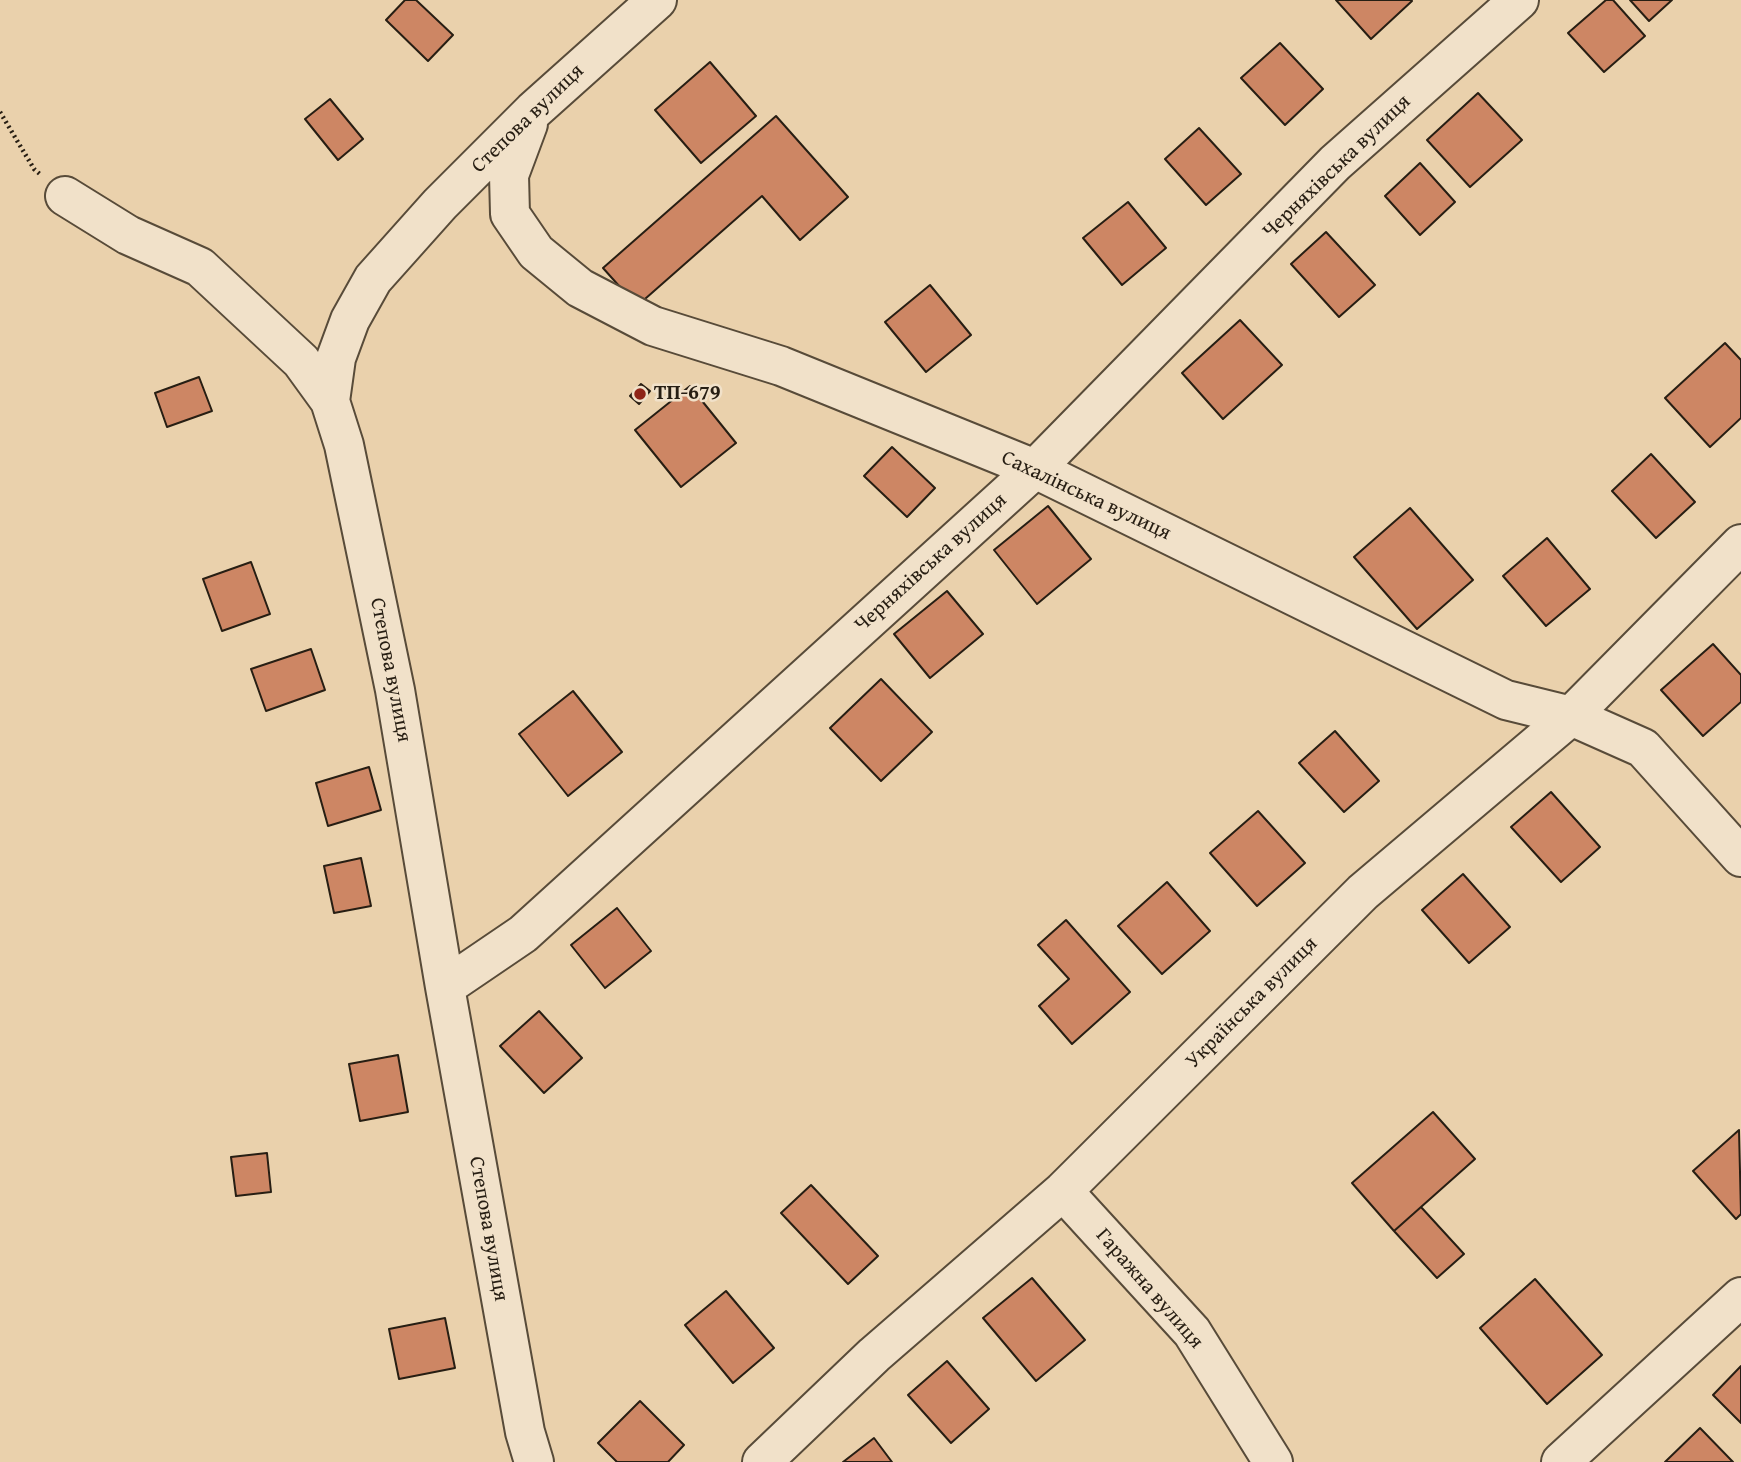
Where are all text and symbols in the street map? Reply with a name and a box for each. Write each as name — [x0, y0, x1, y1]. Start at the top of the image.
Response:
street label: Степова вулиця — [467, 59, 589, 179]
street label: Черняхівська вулиця — [1258, 90, 1416, 244]
place label: ТП-679 — [654, 381, 721, 407]
marker: ТП-679 — [632, 386, 648, 402]
street label: Сахалінська вулиця — [997, 446, 1175, 546]
street label: Черняхівська вулиця — [850, 488, 1012, 638]
street label: Степова вулиця — [364, 596, 416, 744]
street label: Українська вулиця — [1181, 932, 1323, 1074]
street label: Степова вулиця — [463, 1155, 513, 1303]
street label: Гаражна вулиця — [1090, 1224, 1208, 1354]

